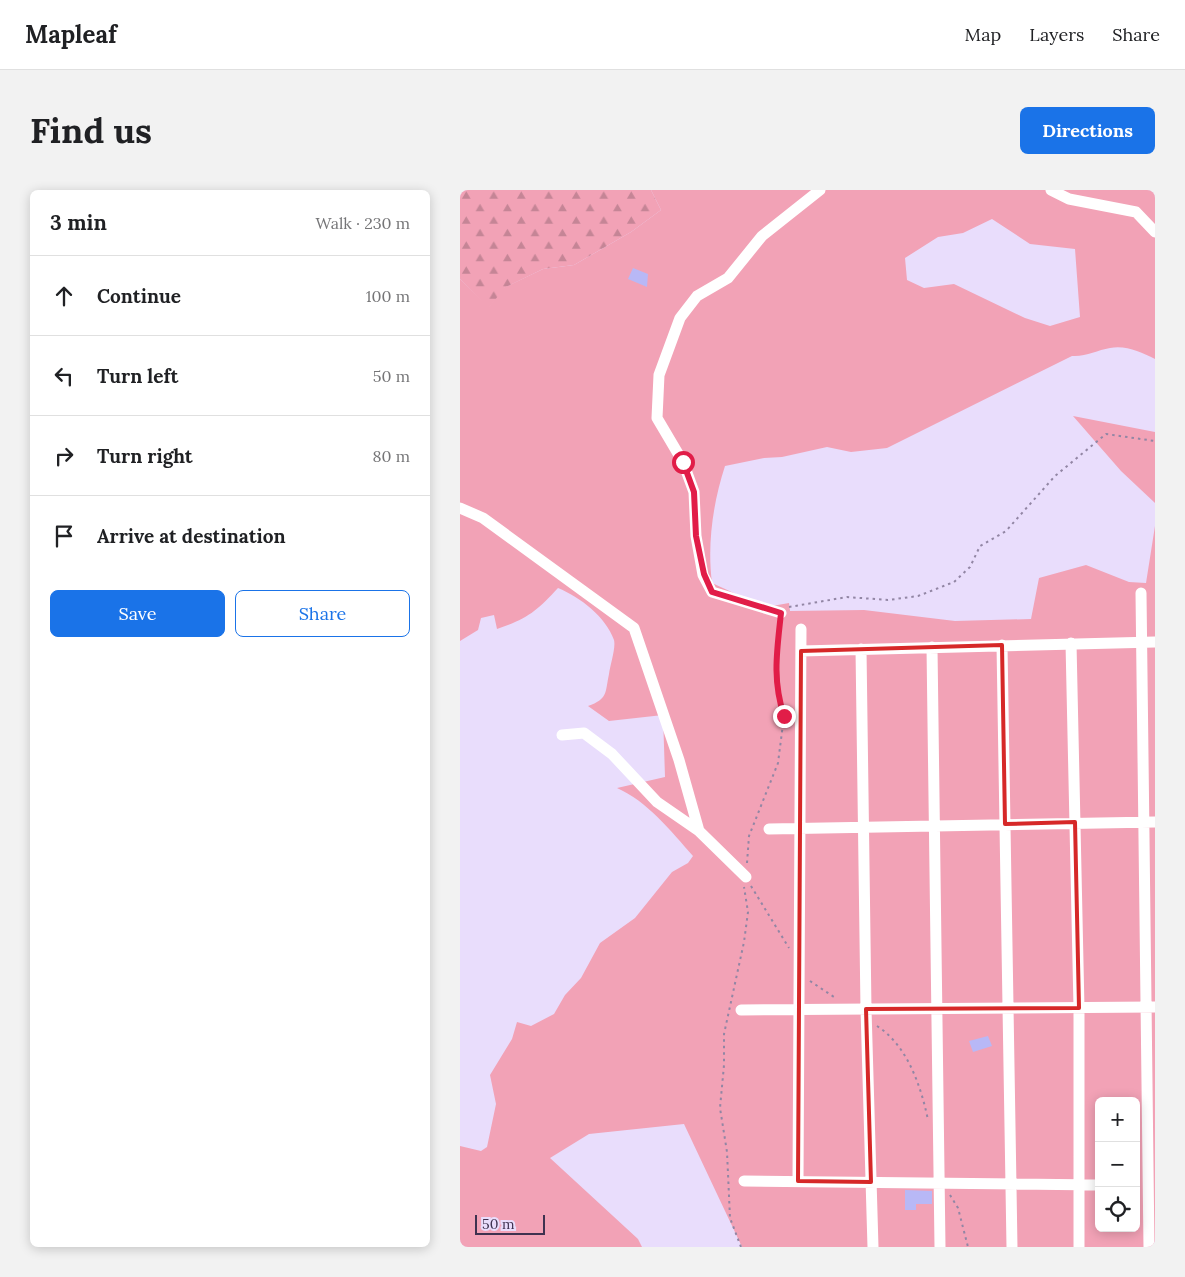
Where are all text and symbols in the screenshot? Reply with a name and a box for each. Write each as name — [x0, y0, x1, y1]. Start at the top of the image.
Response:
text: Mapleaf — [25, 19, 117, 50]
text: Map — [965, 23, 1001, 46]
text: Layers — [1029, 23, 1084, 46]
text: Share — [1112, 23, 1160, 46]
button: Directions — [1020, 107, 1155, 154]
text: Find us — [30, 108, 152, 153]
text: 3 min — [50, 209, 107, 236]
text: Walk · 230 m — [315, 213, 410, 233]
icon: ahead — [50, 282, 78, 310]
text: Continue — [97, 284, 181, 308]
text: 100 m — [366, 286, 410, 306]
icon: left — [50, 362, 78, 390]
text: Turn left — [97, 364, 178, 388]
text: 50 m — [373, 366, 410, 386]
icon: right — [50, 442, 78, 470]
text: Turn right — [97, 444, 193, 468]
text: 80 m — [373, 446, 410, 466]
route start — [672, 451, 695, 474]
icon: arrive — [50, 522, 78, 550]
text: Arrive at destination — [97, 524, 286, 548]
button: Save — [50, 590, 225, 637]
button: Share — [235, 590, 410, 637]
route end — [773, 705, 796, 728]
map controls — [1095, 1097, 1140, 1232]
button: + — [1095, 1097, 1140, 1142]
button: − — [1095, 1142, 1140, 1187]
button: locate — [1095, 1187, 1140, 1232]
scale bar — [475, 1212, 545, 1235]
text: 50 m — [482, 1215, 515, 1233]

